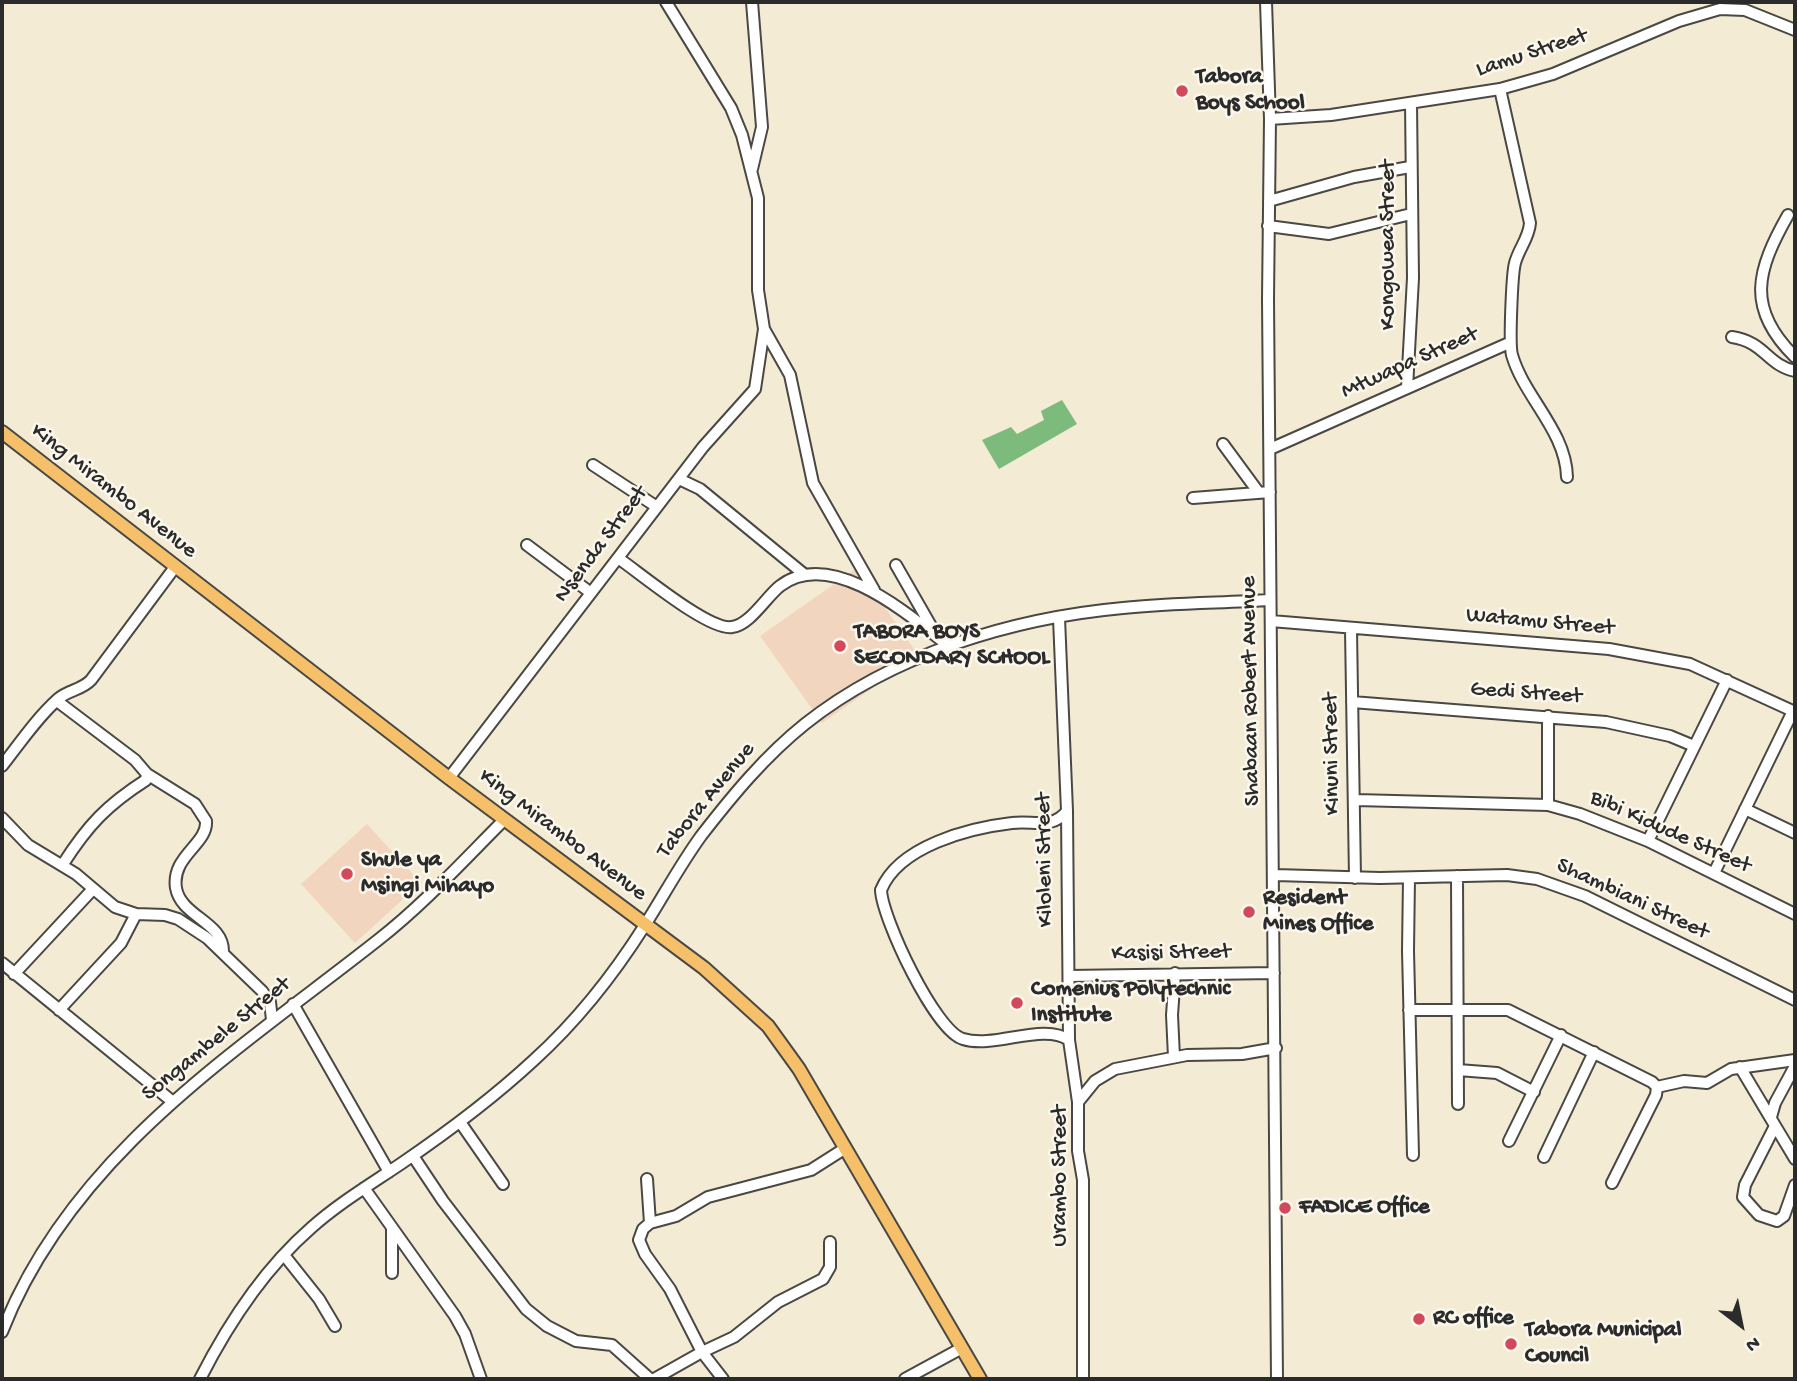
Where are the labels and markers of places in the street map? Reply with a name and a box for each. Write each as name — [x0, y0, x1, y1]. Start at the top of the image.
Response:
place label: Tabora Boys School — [1196, 64, 1305, 118]
marker: Tabora Boys School — [1174, 83, 1190, 99]
place label: TABORA BOYS SECONDARY SCHOOL — [854, 619, 1049, 673]
marker: TABORA BOYS SECONDARY SCHOOL — [832, 638, 848, 654]
place label: Shule ya Msingi Mihayo — [361, 847, 494, 901]
marker: Shule ya Msingi Mihayo — [339, 866, 355, 882]
place label: Resident Mines Office — [1263, 885, 1373, 939]
marker: Resident Mines Office — [1241, 904, 1257, 920]
place label: Comenius Polytechnic Institute — [1031, 976, 1230, 1030]
marker: Comenius Polytechnic Institute — [1009, 995, 1025, 1011]
place label: FADICE Office — [1299, 1194, 1430, 1222]
marker: FADICE Office — [1277, 1200, 1293, 1216]
place label: RC office — [1433, 1305, 1514, 1333]
marker: RC office — [1411, 1311, 1427, 1327]
place label: Tabora Municipal Council — [1525, 1317, 1682, 1371]
marker: Tabora Municipal Council — [1503, 1336, 1519, 1352]

